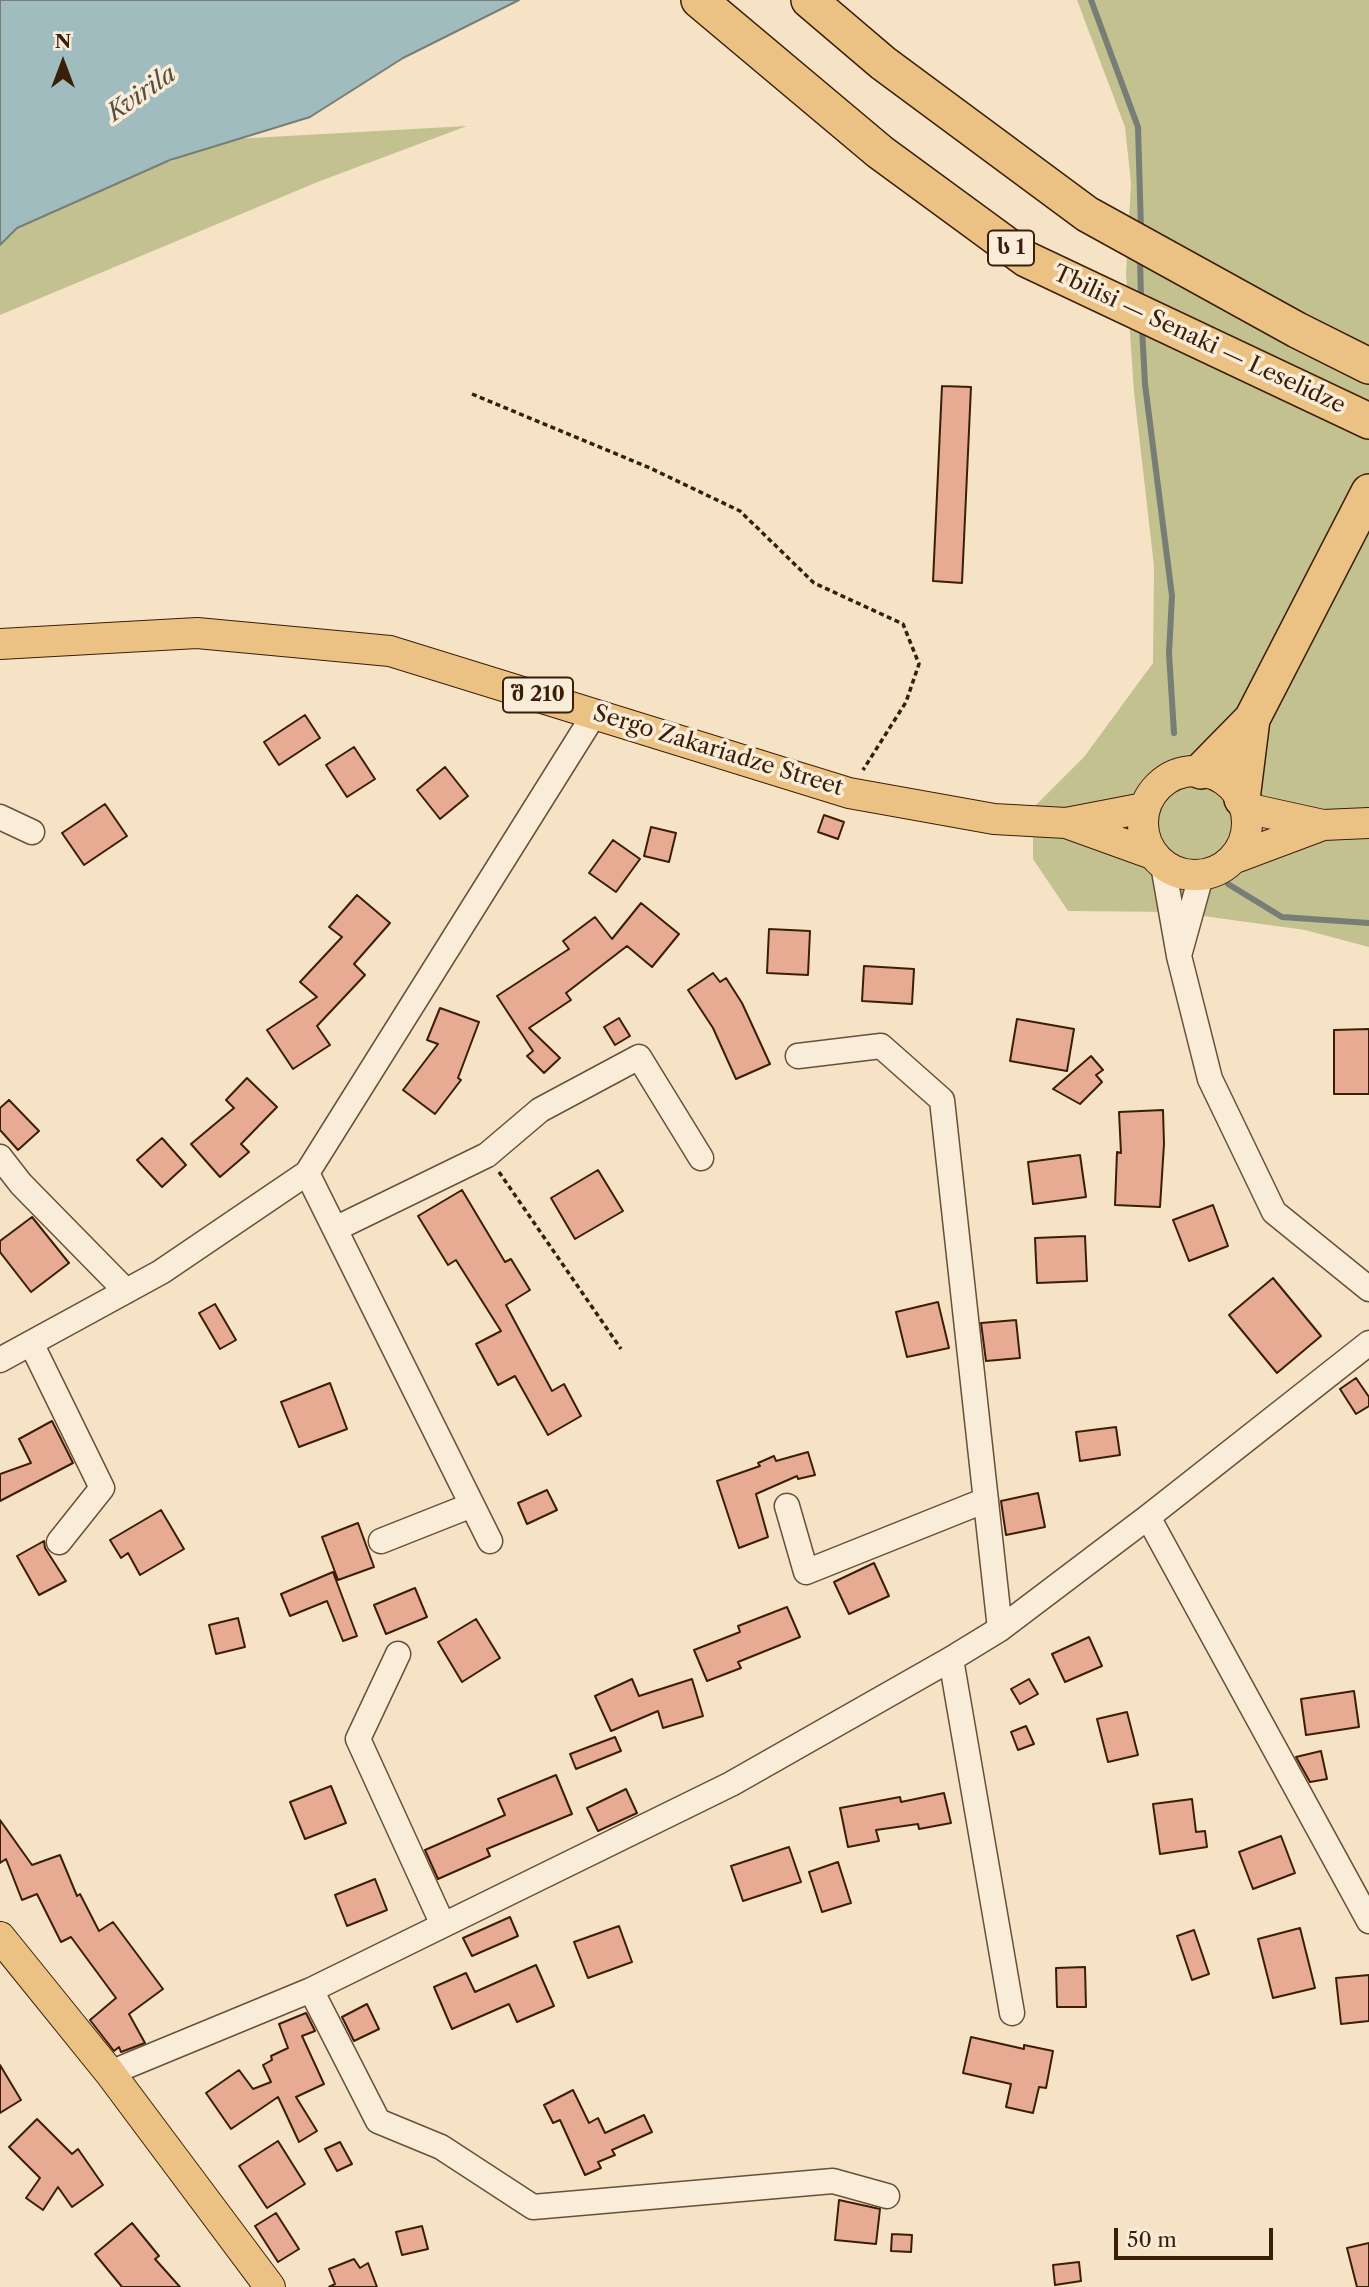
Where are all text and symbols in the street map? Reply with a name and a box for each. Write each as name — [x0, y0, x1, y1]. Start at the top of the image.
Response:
north arrow — [28, 28, 98, 98]
text: N — [55, 30, 71, 53]
water label: Kvirila — [102, 60, 182, 128]
road number: ს 1 — [988, 230, 1034, 266]
street label: Tbilisi — Senaki — Leselidze — [1049, 260, 1349, 420]
road number: შ 210 — [503, 678, 573, 712]
street label: Sergo Zakariadze Street — [590, 700, 846, 802]
scale bar — [1117, 2214, 1276, 2258]
text: 50 m — [1127, 2227, 1177, 2252]

